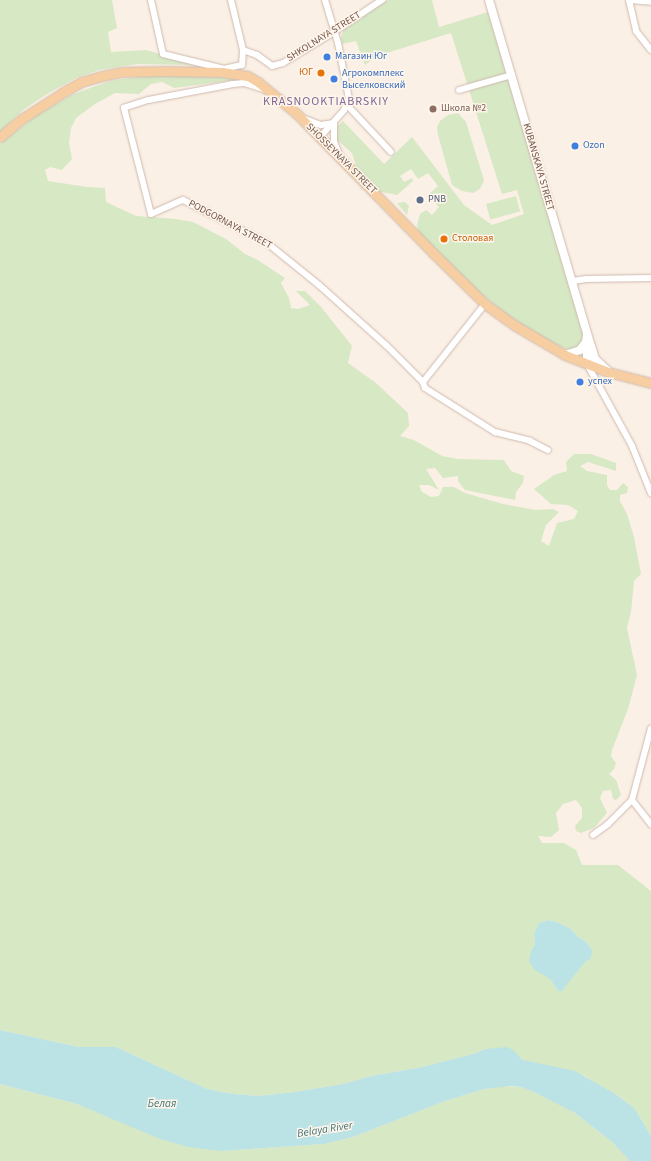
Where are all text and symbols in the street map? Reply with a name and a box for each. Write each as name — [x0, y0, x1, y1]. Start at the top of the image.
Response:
street label: SHKOLNAYA STREET — [285, 9, 363, 65]
place label: Магазин Юг — [335, 51, 387, 63]
marker: Магазин Юг — [322, 52, 332, 62]
place label: ЮГ — [299, 67, 313, 79]
place label: Агрокомплекс Выселковский — [342, 67, 405, 90]
marker: ЮГ — [316, 68, 326, 78]
marker: Агрокомплекс Выселковский — [329, 74, 339, 84]
district label: KRASNOOKTIABRSKIY — [263, 95, 389, 109]
place label: Школа №2 — [441, 103, 486, 115]
marker: Школа №2 — [428, 104, 438, 114]
street label: SHOSSEYNAYA STREET — [303, 121, 379, 197]
street label: KUBANSKAYA STREET — [520, 122, 556, 212]
place label: Ozon — [583, 140, 605, 152]
marker: Ozon — [570, 141, 580, 151]
place label: PNB — [428, 194, 446, 206]
marker: PNB — [415, 195, 425, 205]
street label: PODGORNAYA STREET — [186, 198, 274, 252]
place label: Столовая — [452, 233, 493, 245]
marker: Столовая — [439, 234, 449, 244]
place label: успех — [588, 376, 612, 388]
marker: успех — [575, 377, 585, 387]
water label: Белая — [148, 1097, 176, 1111]
water label: Belaya River — [296, 1119, 354, 1141]

